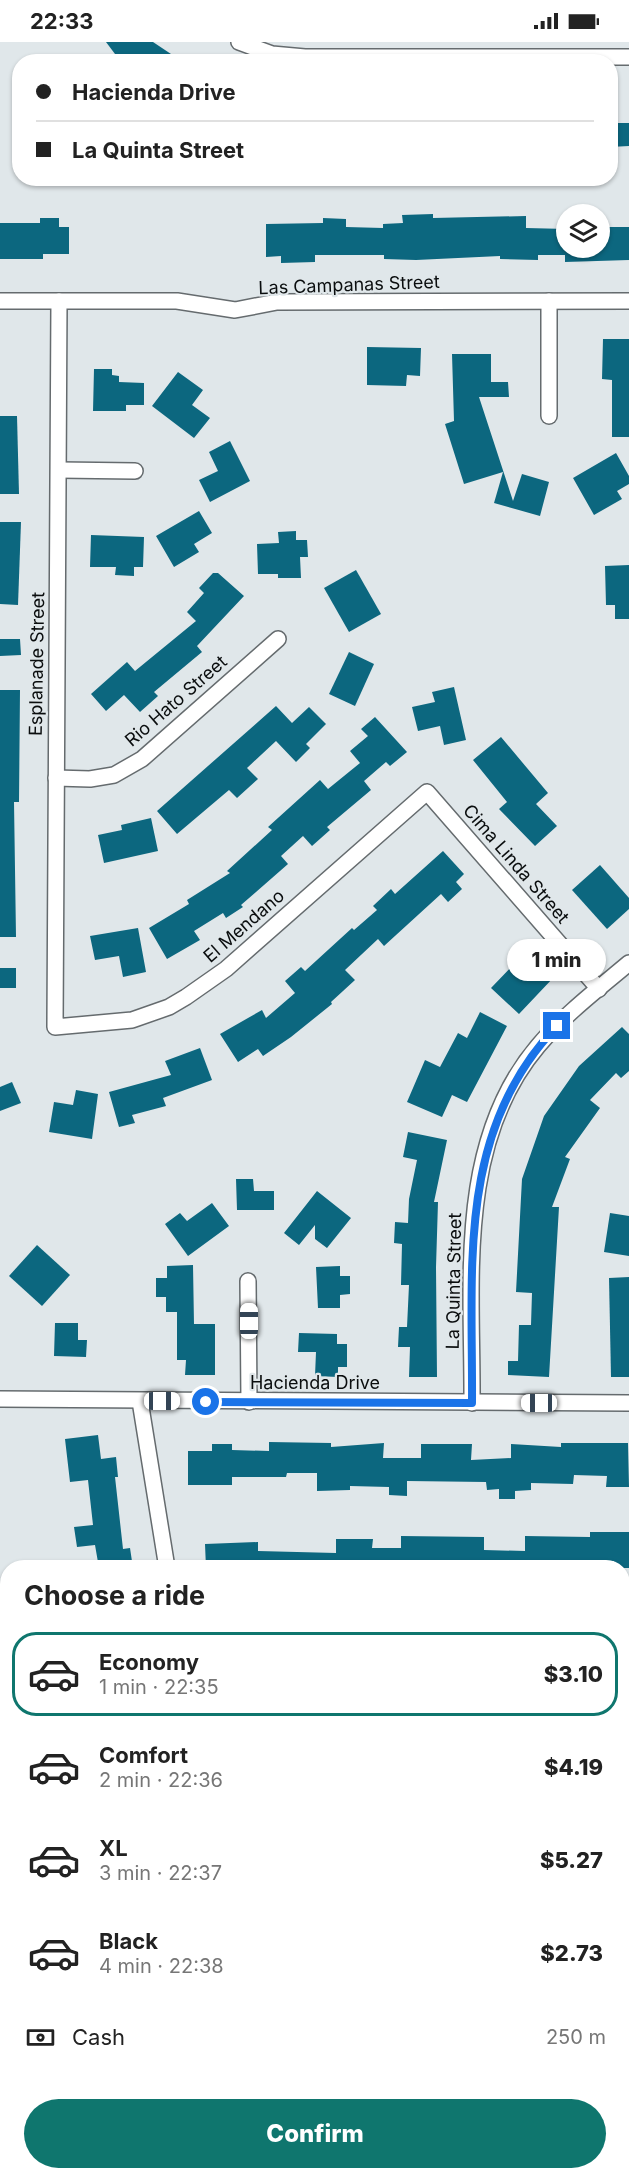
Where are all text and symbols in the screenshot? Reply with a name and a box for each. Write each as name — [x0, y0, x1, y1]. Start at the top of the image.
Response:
text: 22:33 — [30, 8, 93, 34]
text: Hacienda Drive — [72, 79, 236, 105]
text: La Quinta Street — [72, 137, 244, 163]
map controls — [556, 204, 610, 258]
button: layers — [556, 204, 610, 258]
street label: Las Campanas Street — [258, 271, 440, 298]
street label: Esplanade Street — [25, 592, 48, 736]
street label: Rio Hato Street — [121, 651, 231, 750]
street label: Cima Linda Street — [459, 800, 574, 927]
street label: El Mendano — [199, 885, 288, 966]
callout: 1 min — [508, 939, 606, 981]
text: 1 min — [531, 948, 582, 972]
route end — [543, 1012, 570, 1039]
street label: La Quinta Street — [442, 1212, 465, 1350]
car — [240, 1303, 258, 1339]
street label: Hacienda Drive — [250, 1372, 380, 1393]
route start — [192, 1388, 219, 1415]
car — [144, 1392, 180, 1410]
car — [521, 1394, 557, 1412]
text: Choose a ride — [24, 1579, 205, 1612]
icon: car — [27, 1647, 81, 1701]
text: Economy — [99, 1649, 199, 1675]
text: $3.10 — [544, 1661, 603, 1687]
text: 1 min · 22:35 — [99, 1675, 219, 1699]
icon: car — [27, 1740, 81, 1794]
text: Comfort — [99, 1742, 188, 1768]
text: $4.19 — [544, 1754, 603, 1780]
text: 2 min · 22:36 — [99, 1768, 223, 1792]
icon: car — [27, 1833, 81, 1887]
text: XL — [99, 1835, 128, 1861]
text: $5.27 — [540, 1847, 603, 1873]
text: 3 min · 22:37 — [99, 1861, 222, 1885]
icon: car — [27, 1926, 81, 1980]
text: Black — [99, 1928, 158, 1954]
text: $2.73 — [540, 1940, 603, 1966]
text: 4 min · 22:38 — [99, 1954, 224, 1978]
icon: cash — [24, 2021, 57, 2054]
text: Cash — [72, 2024, 125, 2050]
text: 250 m — [546, 2025, 606, 2049]
button: Confirm — [24, 2099, 606, 2168]

